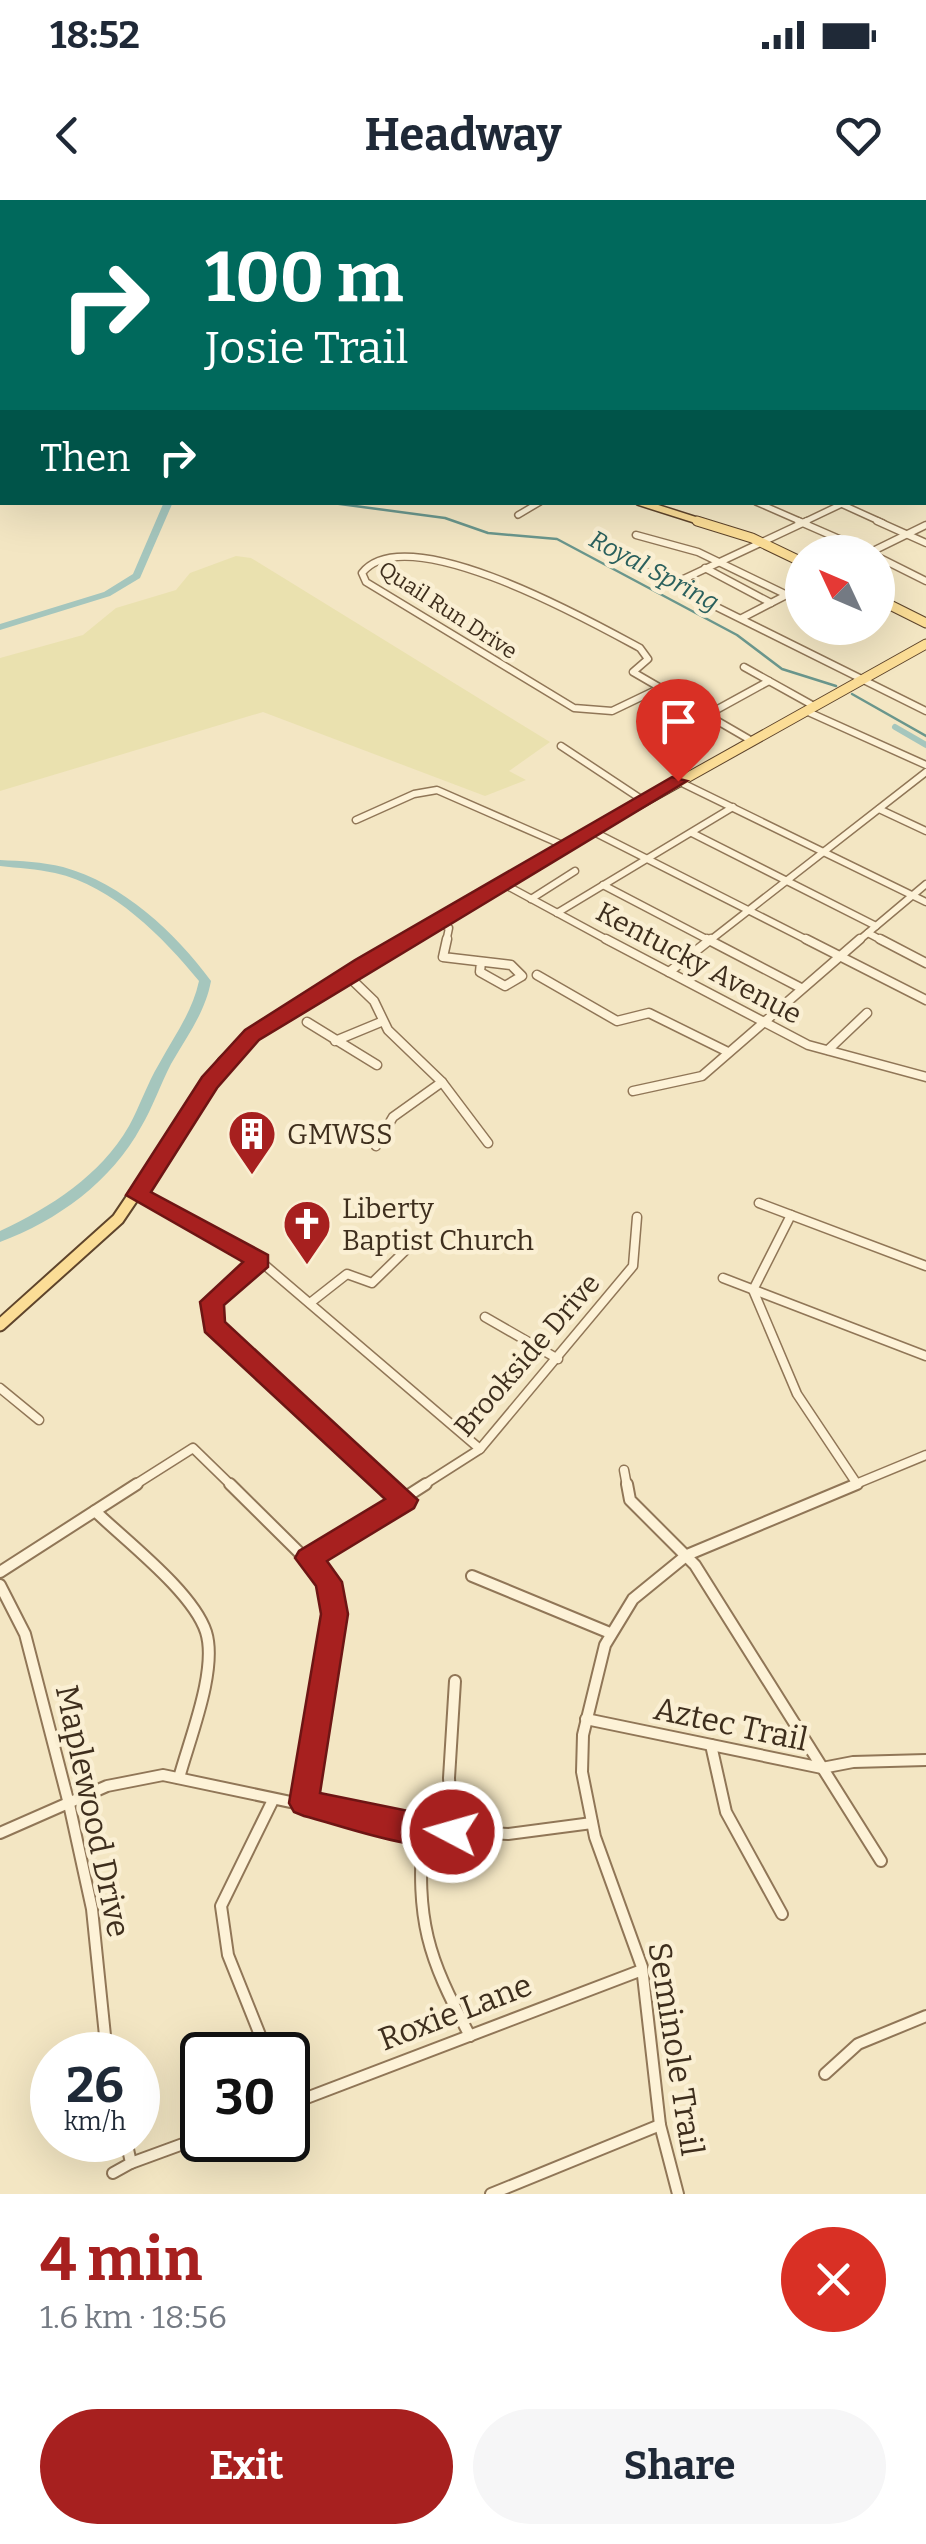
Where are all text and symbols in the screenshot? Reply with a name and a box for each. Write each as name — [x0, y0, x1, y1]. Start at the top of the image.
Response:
text: 18:52 — [50, 12, 140, 58]
icon: back — [40, 108, 95, 163]
text: Headway — [365, 108, 561, 162]
icon: heart — [831, 108, 886, 163]
text: 100 m — [205, 236, 404, 320]
icon: right — [40, 240, 170, 370]
text: Josie Trail — [205, 321, 408, 375]
icon: right — [150, 430, 205, 485]
text: Then — [40, 435, 130, 481]
water label: Royal Spring — [584, 524, 724, 618]
north arrow — [785, 535, 895, 645]
map controls — [785, 535, 895, 645]
street label: Quail Run Drive — [374, 555, 522, 665]
pin — [636, 679, 721, 782]
icon: arrive — [651, 694, 706, 749]
street label: Kentucky Avenue — [591, 895, 807, 1031]
building icon: GMWSS — [226, 1108, 278, 1176]
place label: GMWSS — [287, 1118, 393, 1151]
place label: Liberty Baptist Church — [342, 1192, 534, 1257]
church icon: Liberty Baptist Church — [281, 1198, 333, 1266]
street label: Brookside Drive — [447, 1267, 607, 1443]
street label: Maplewood Drive — [48, 1681, 138, 1941]
street label: Aztec Trail — [651, 1689, 811, 1759]
position arrow — [400, 1780, 504, 1884]
street label: Seminole Trail — [640, 1940, 712, 2158]
street label: Roxie Lane — [373, 1965, 537, 2059]
speed limit sign: 30 — [180, 2032, 310, 2162]
text: 26 — [66, 2055, 124, 2115]
text: km/h — [64, 2107, 126, 2137]
text: 4 min — [40, 2224, 202, 2296]
button: close — [781, 2227, 886, 2332]
text: 1.6 km · 18:56 — [40, 2298, 227, 2336]
button: Exit — [40, 2409, 453, 2524]
button: Share — [473, 2409, 886, 2524]

